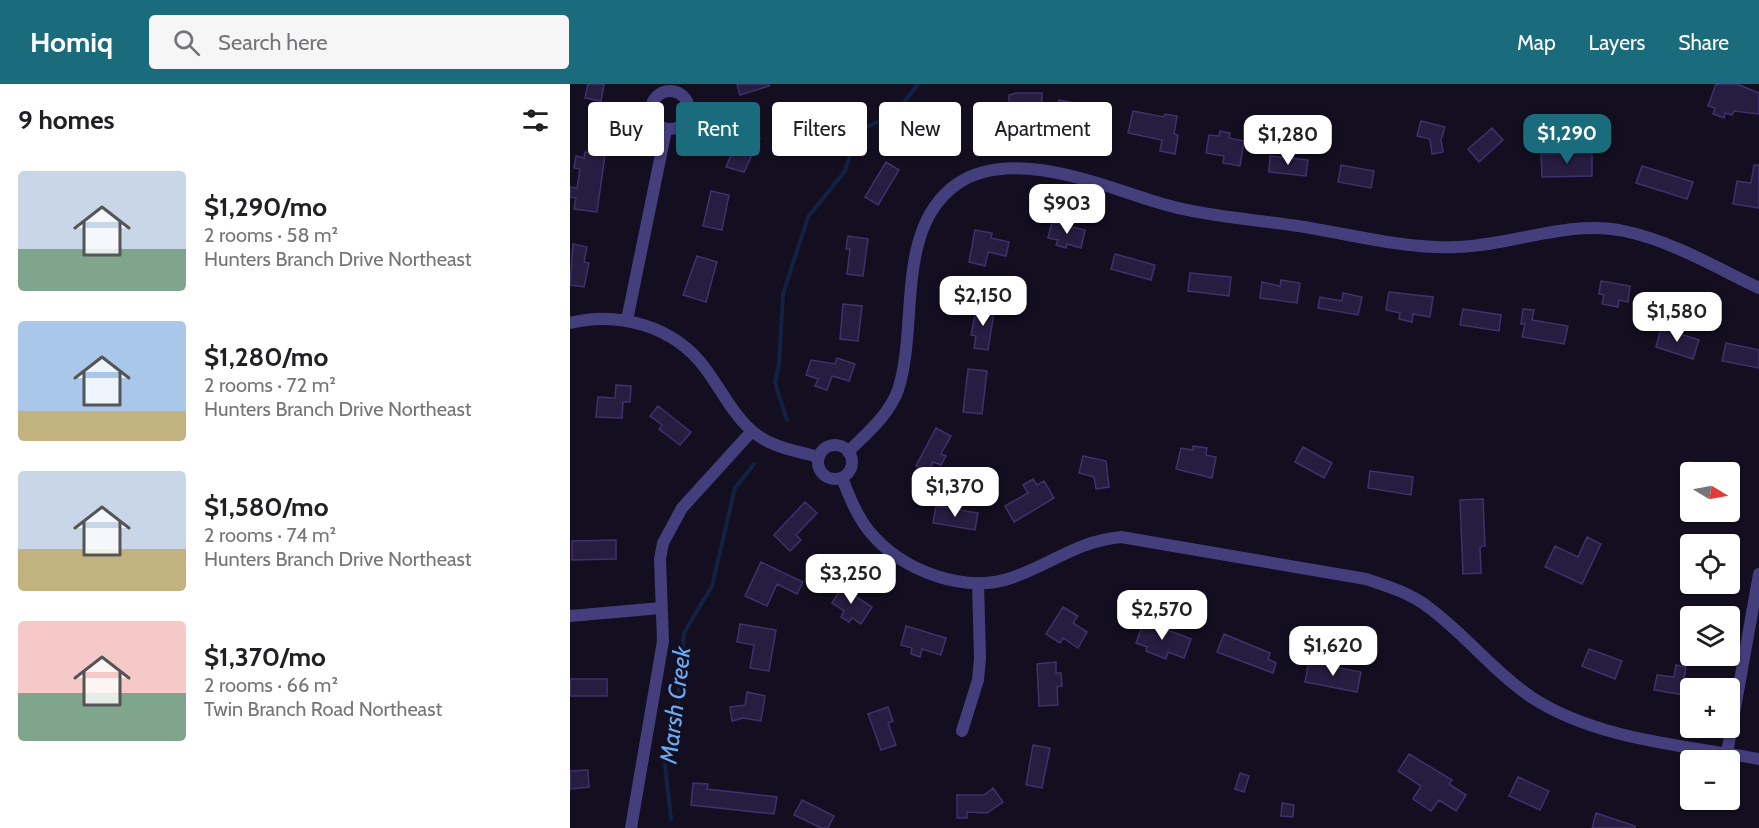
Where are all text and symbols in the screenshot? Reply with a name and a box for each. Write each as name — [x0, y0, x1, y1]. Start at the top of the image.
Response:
search box — [149, 15, 569, 69]
text: Homiq — [30, 25, 113, 59]
icon: search — [170, 26, 203, 59]
text: Search here — [218, 29, 327, 56]
text: Map — [1517, 30, 1556, 55]
text: Layers — [1589, 30, 1645, 55]
text: Share — [1678, 30, 1729, 55]
chip: Buy — [588, 102, 664, 156]
chip: Rent — [676, 102, 760, 156]
chip: Filters — [772, 102, 867, 156]
chip: New — [879, 102, 961, 156]
chip: Apartment — [973, 102, 1112, 156]
text: 9 homes — [18, 104, 115, 136]
icon: filters — [519, 104, 552, 137]
pin: $1,290 — [1518, 114, 1616, 165]
pin: $1,280 — [1239, 115, 1337, 166]
text: $1,290 — [1537, 121, 1597, 145]
text: $1,280 — [1258, 122, 1318, 146]
pin: $903 — [1031, 184, 1103, 235]
text: $1,290/mo — [204, 191, 327, 223]
text: $903 — [1043, 191, 1091, 215]
icon: home — [66, 195, 138, 267]
text: 2 rooms · 58 m² — [204, 223, 338, 247]
text: Hunters Branch Drive Northeast — [204, 247, 472, 271]
pin: $2,150 — [934, 276, 1032, 327]
text: $2,150 — [954, 283, 1012, 307]
pin: $1,580 — [1628, 292, 1726, 343]
text: $1,580 — [1647, 299, 1707, 323]
text: $1,280/mo — [204, 341, 328, 373]
icon: home — [66, 345, 138, 417]
text: 2 rooms · 72 m² — [204, 373, 336, 397]
text: Hunters Branch Drive Northeast — [204, 397, 472, 421]
north arrow — [1680, 462, 1740, 522]
map controls — [1680, 462, 1740, 810]
pin: $1,370 — [906, 467, 1004, 518]
text: $1,370 — [926, 474, 984, 498]
text: $1,580/mo — [204, 491, 328, 523]
icon: home — [66, 495, 138, 567]
text: 2 rooms · 74 m² — [204, 523, 336, 547]
button: locate — [1680, 534, 1740, 594]
text: Hunters Branch Drive Northeast — [204, 547, 472, 571]
pin: $3,250 — [802, 554, 900, 605]
text: $3,250 — [820, 561, 882, 585]
pin: $2,570 — [1113, 590, 1211, 641]
text: $2,570 — [1131, 597, 1193, 621]
button: layers — [1680, 606, 1740, 666]
pin: $1,620 — [1284, 626, 1382, 677]
text: $1,620 — [1303, 633, 1363, 657]
text: $1,370/mo — [204, 641, 326, 673]
water label: Marsh Creek — [653, 644, 697, 766]
icon: home — [66, 645, 138, 717]
text: 2 rooms · 66 m² — [204, 673, 338, 697]
button: + — [1680, 678, 1740, 738]
text: Twin Branch Road Northeast — [204, 697, 442, 721]
button: − — [1680, 750, 1740, 810]

